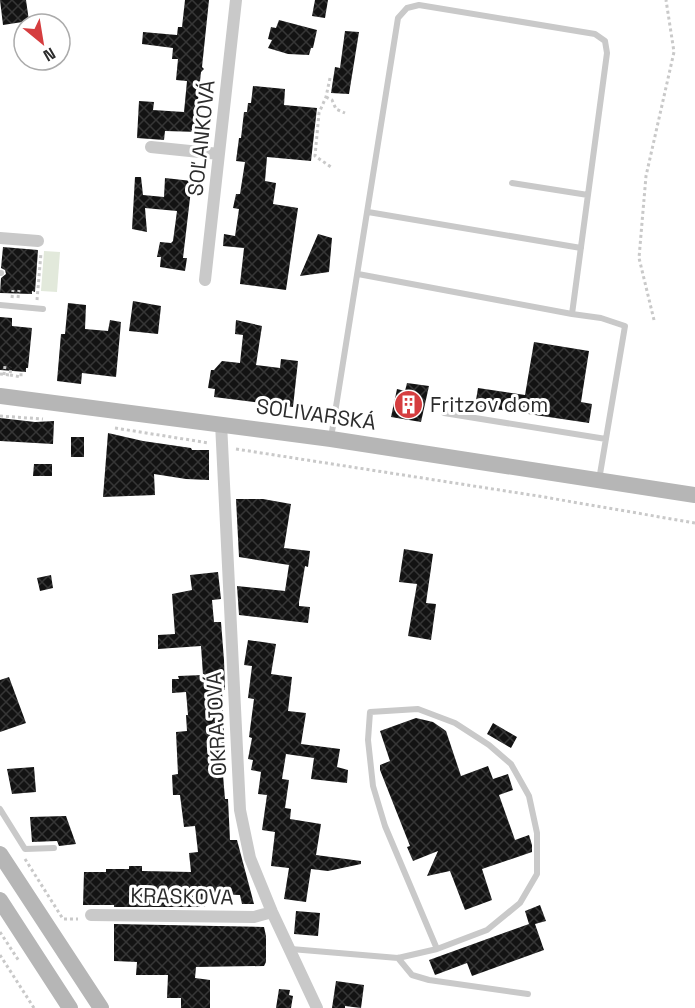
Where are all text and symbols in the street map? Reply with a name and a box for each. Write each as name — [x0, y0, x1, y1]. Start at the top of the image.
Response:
north arrow — [12, 12, 72, 72]
text: N — [39, 43, 59, 66]
street label: SOĽANKOVÁ — [181, 79, 221, 197]
building icon: Fritzov dom — [393, 388, 425, 420]
place label: Fritzov dom — [430, 391, 548, 418]
street label: SOLIVARSKÁ — [254, 392, 378, 436]
street label: OKRAJOVÁ — [200, 671, 232, 777]
street label: KRASKOVA — [130, 882, 234, 910]

